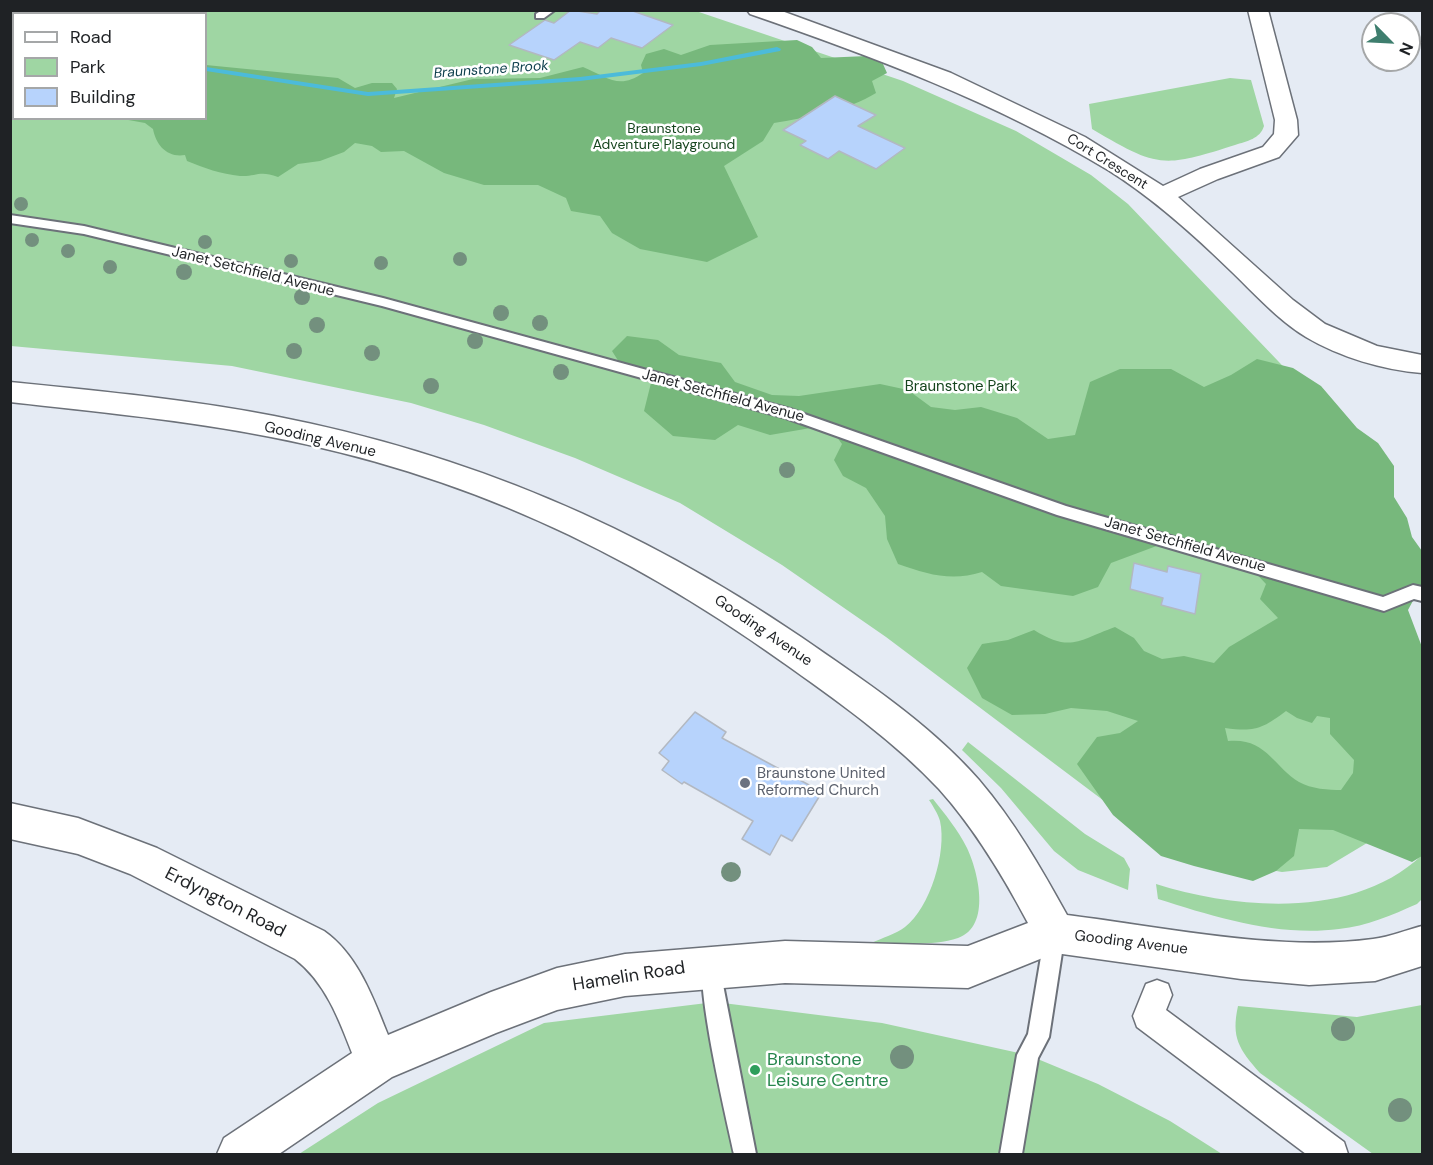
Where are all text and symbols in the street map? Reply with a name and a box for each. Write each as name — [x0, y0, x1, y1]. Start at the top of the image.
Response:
legend — [12, 12, 207, 120]
north arrow — [1361, 12, 1421, 72]
text: Road — [70, 25, 112, 49]
text: N — [1394, 39, 1418, 58]
text: Park — [70, 55, 106, 79]
water label: Braunstone Brook — [433, 58, 549, 82]
text: Building — [70, 85, 135, 109]
park label: Braunstone Adventure Playground — [593, 121, 735, 154]
street label: Cort Crescent — [1063, 130, 1151, 194]
street label: Janet Setchfield Avenue — [170, 243, 336, 301]
street label: Janet Setchfield Avenue — [640, 366, 806, 426]
park label: Braunstone Park — [905, 378, 1017, 396]
street label: Gooding Avenue — [262, 418, 378, 462]
street label: Janet Setchfield Avenue — [1102, 513, 1268, 577]
street label: Gooding Avenue — [711, 592, 815, 670]
place label: Braunstone United Reformed Church — [757, 765, 885, 800]
marker: Braunstone United Reformed Church — [738, 776, 752, 790]
street label: Erdyngton Road — [161, 863, 289, 943]
street label: Gooding Avenue — [1073, 927, 1189, 959]
street label: Hamelin Road — [571, 957, 687, 997]
place label: Braunstone Leisure Centre — [767, 1049, 888, 1092]
marker: Braunstone Leisure Centre — [748, 1063, 762, 1077]

